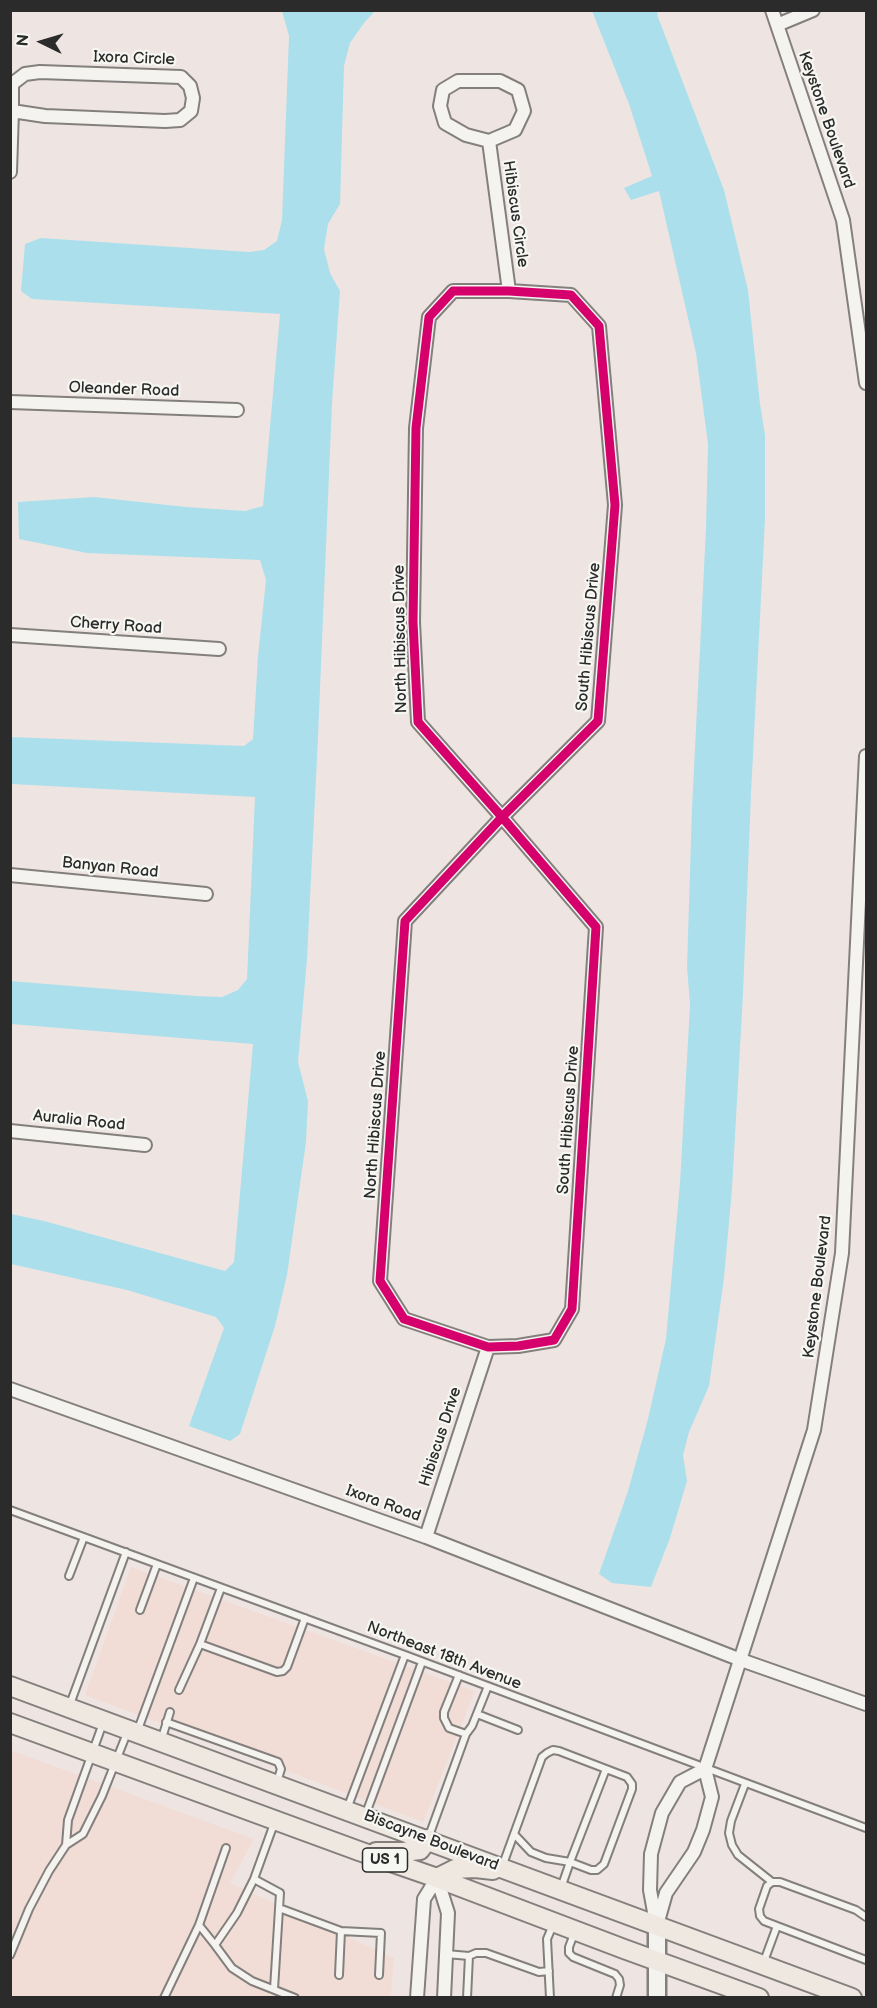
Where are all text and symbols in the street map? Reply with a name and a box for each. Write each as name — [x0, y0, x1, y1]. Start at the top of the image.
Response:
north arrow — [12, 12, 72, 72]
text: N — [14, 34, 34, 47]
street label: Ixora Circle — [93, 48, 175, 70]
street label: Keystone Boulevard — [794, 49, 858, 191]
street label: Hibiscus Circle — [498, 159, 532, 269]
street label: Oleander Road — [68, 378, 180, 402]
street label: South Hibiscus Drive — [573, 562, 605, 712]
street label: North Hibiscus Drive — [390, 565, 412, 713]
street label: Cherry Road — [69, 613, 163, 639]
street label: Banyan Road — [61, 853, 159, 883]
street label: South Hibiscus Drive — [554, 1045, 584, 1195]
street label: North Hibiscus Drive — [361, 1050, 391, 1200]
street label: Auralia Road — [32, 1107, 126, 1135]
street label: Keystone Boulevard — [800, 1215, 836, 1359]
street label: Hibiscus Drive — [416, 1385, 466, 1489]
street label: Ixora Road — [343, 1482, 423, 1526]
street label: Northeast 18th Avenue — [364, 1618, 524, 1694]
street label: Biscayne Boulevard — [361, 1806, 501, 1876]
road number: US 1 — [362, 1848, 408, 1872]

